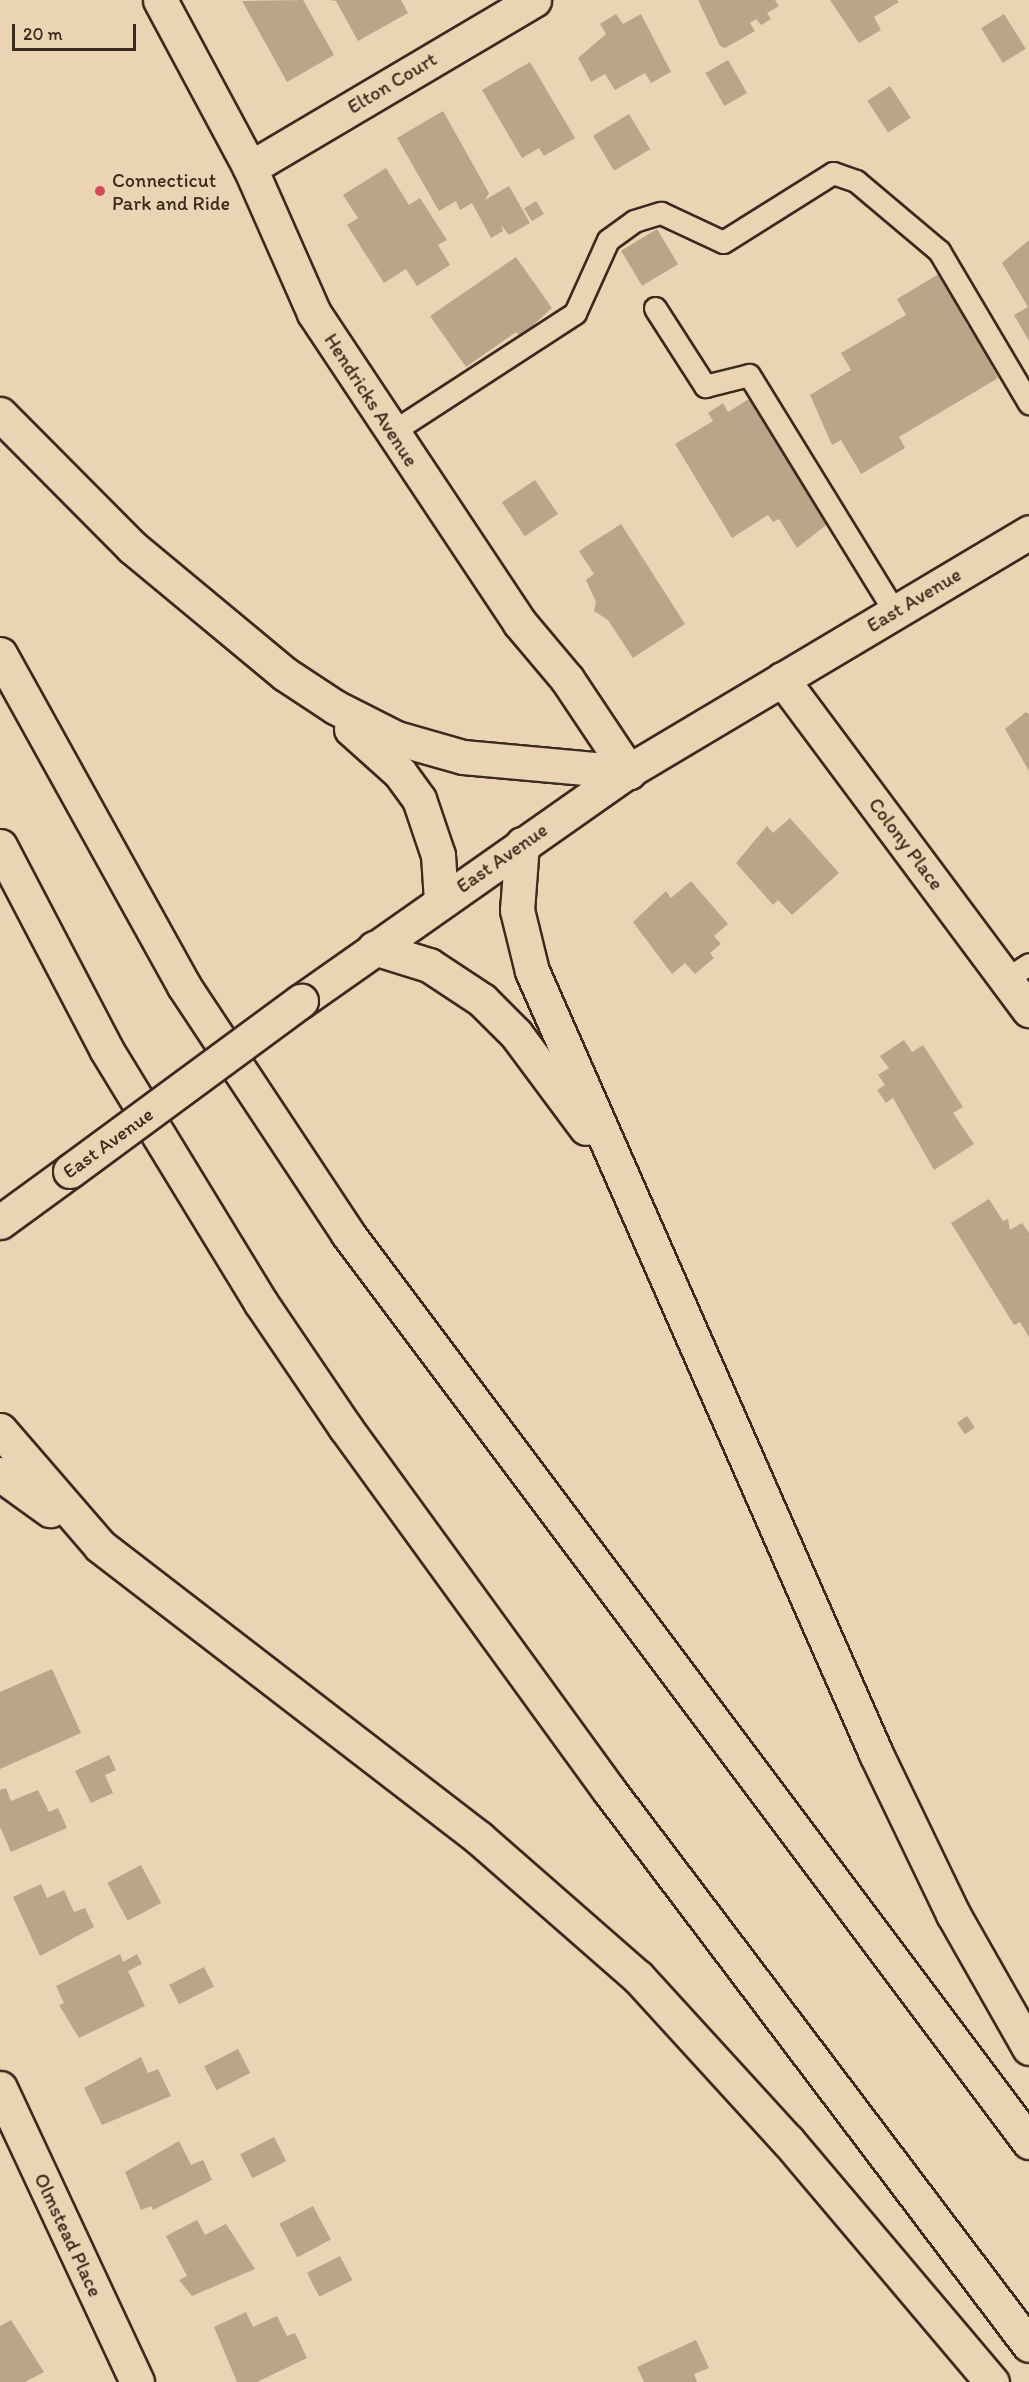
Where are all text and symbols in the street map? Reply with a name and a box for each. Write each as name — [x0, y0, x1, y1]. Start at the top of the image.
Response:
scale bar — [15, 12, 140, 50]
text: 20 m — [23, 23, 63, 45]
street label: Elton Court — [343, 47, 441, 119]
place label: Connecticut Park and Ride — [112, 168, 230, 215]
marker: Connecticut Park and Ride — [93, 184, 107, 198]
street label: Hendricks Avenue — [319, 329, 423, 471]
street label: East Avenue — [863, 563, 965, 637]
street label: Colony Place — [863, 793, 949, 895]
street label: East Avenue — [452, 818, 552, 898]
street label: East Avenue — [59, 1102, 157, 1184]
street label: Olmstead Place — [29, 2169, 107, 2301]

